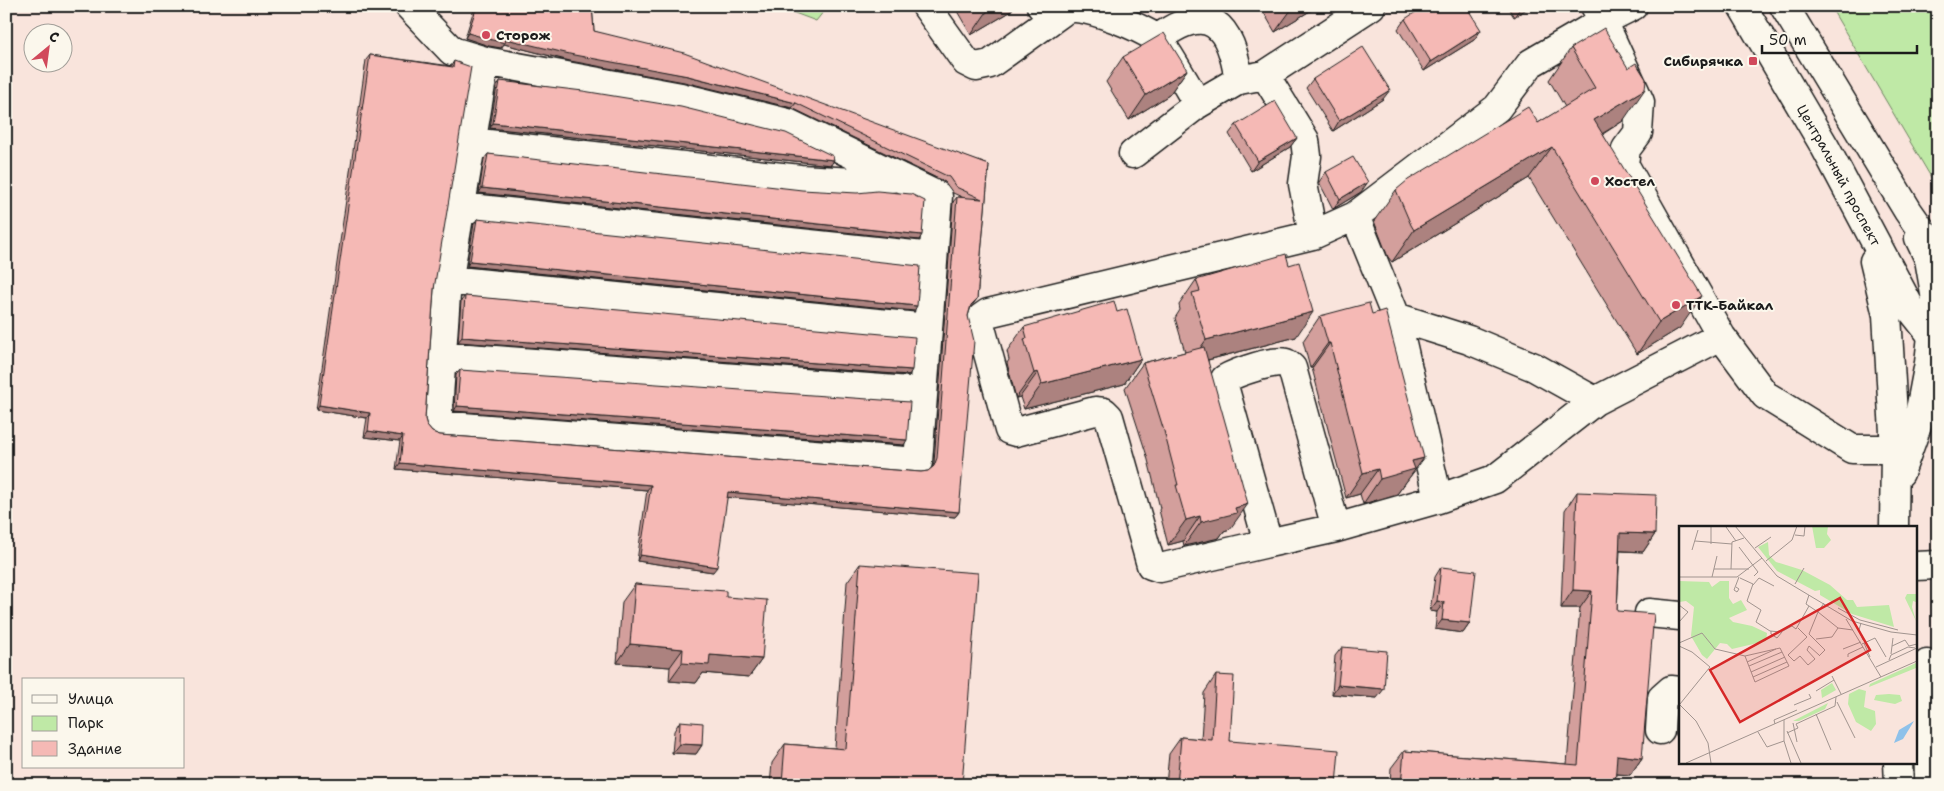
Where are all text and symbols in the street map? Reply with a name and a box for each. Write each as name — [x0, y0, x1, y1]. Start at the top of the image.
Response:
north arrow — [22, 22, 72, 72]
scale bar — [1762, 22, 1916, 54]
place label: Сторож — [496, 26, 550, 44]
text: С — [46, 27, 62, 47]
marker: Сторож — [480, 29, 492, 41]
text: 50 m — [1769, 30, 1807, 50]
place label: Сибирячка — [1663, 52, 1743, 70]
marker: Сибирячка — [1747, 55, 1759, 67]
street label: Центральный проспект — [1793, 101, 1885, 250]
place label: Хостел — [1605, 172, 1656, 190]
marker: Хостел — [1589, 175, 1601, 187]
place label: ТТК-Байкал — [1686, 296, 1774, 314]
marker: ТТК-Байкал — [1670, 299, 1682, 311]
inset map — [1679, 526, 1916, 764]
legend — [22, 678, 185, 768]
text: Улица — [68, 689, 114, 709]
text: Парк — [68, 713, 104, 733]
text: Здание — [68, 739, 122, 759]

